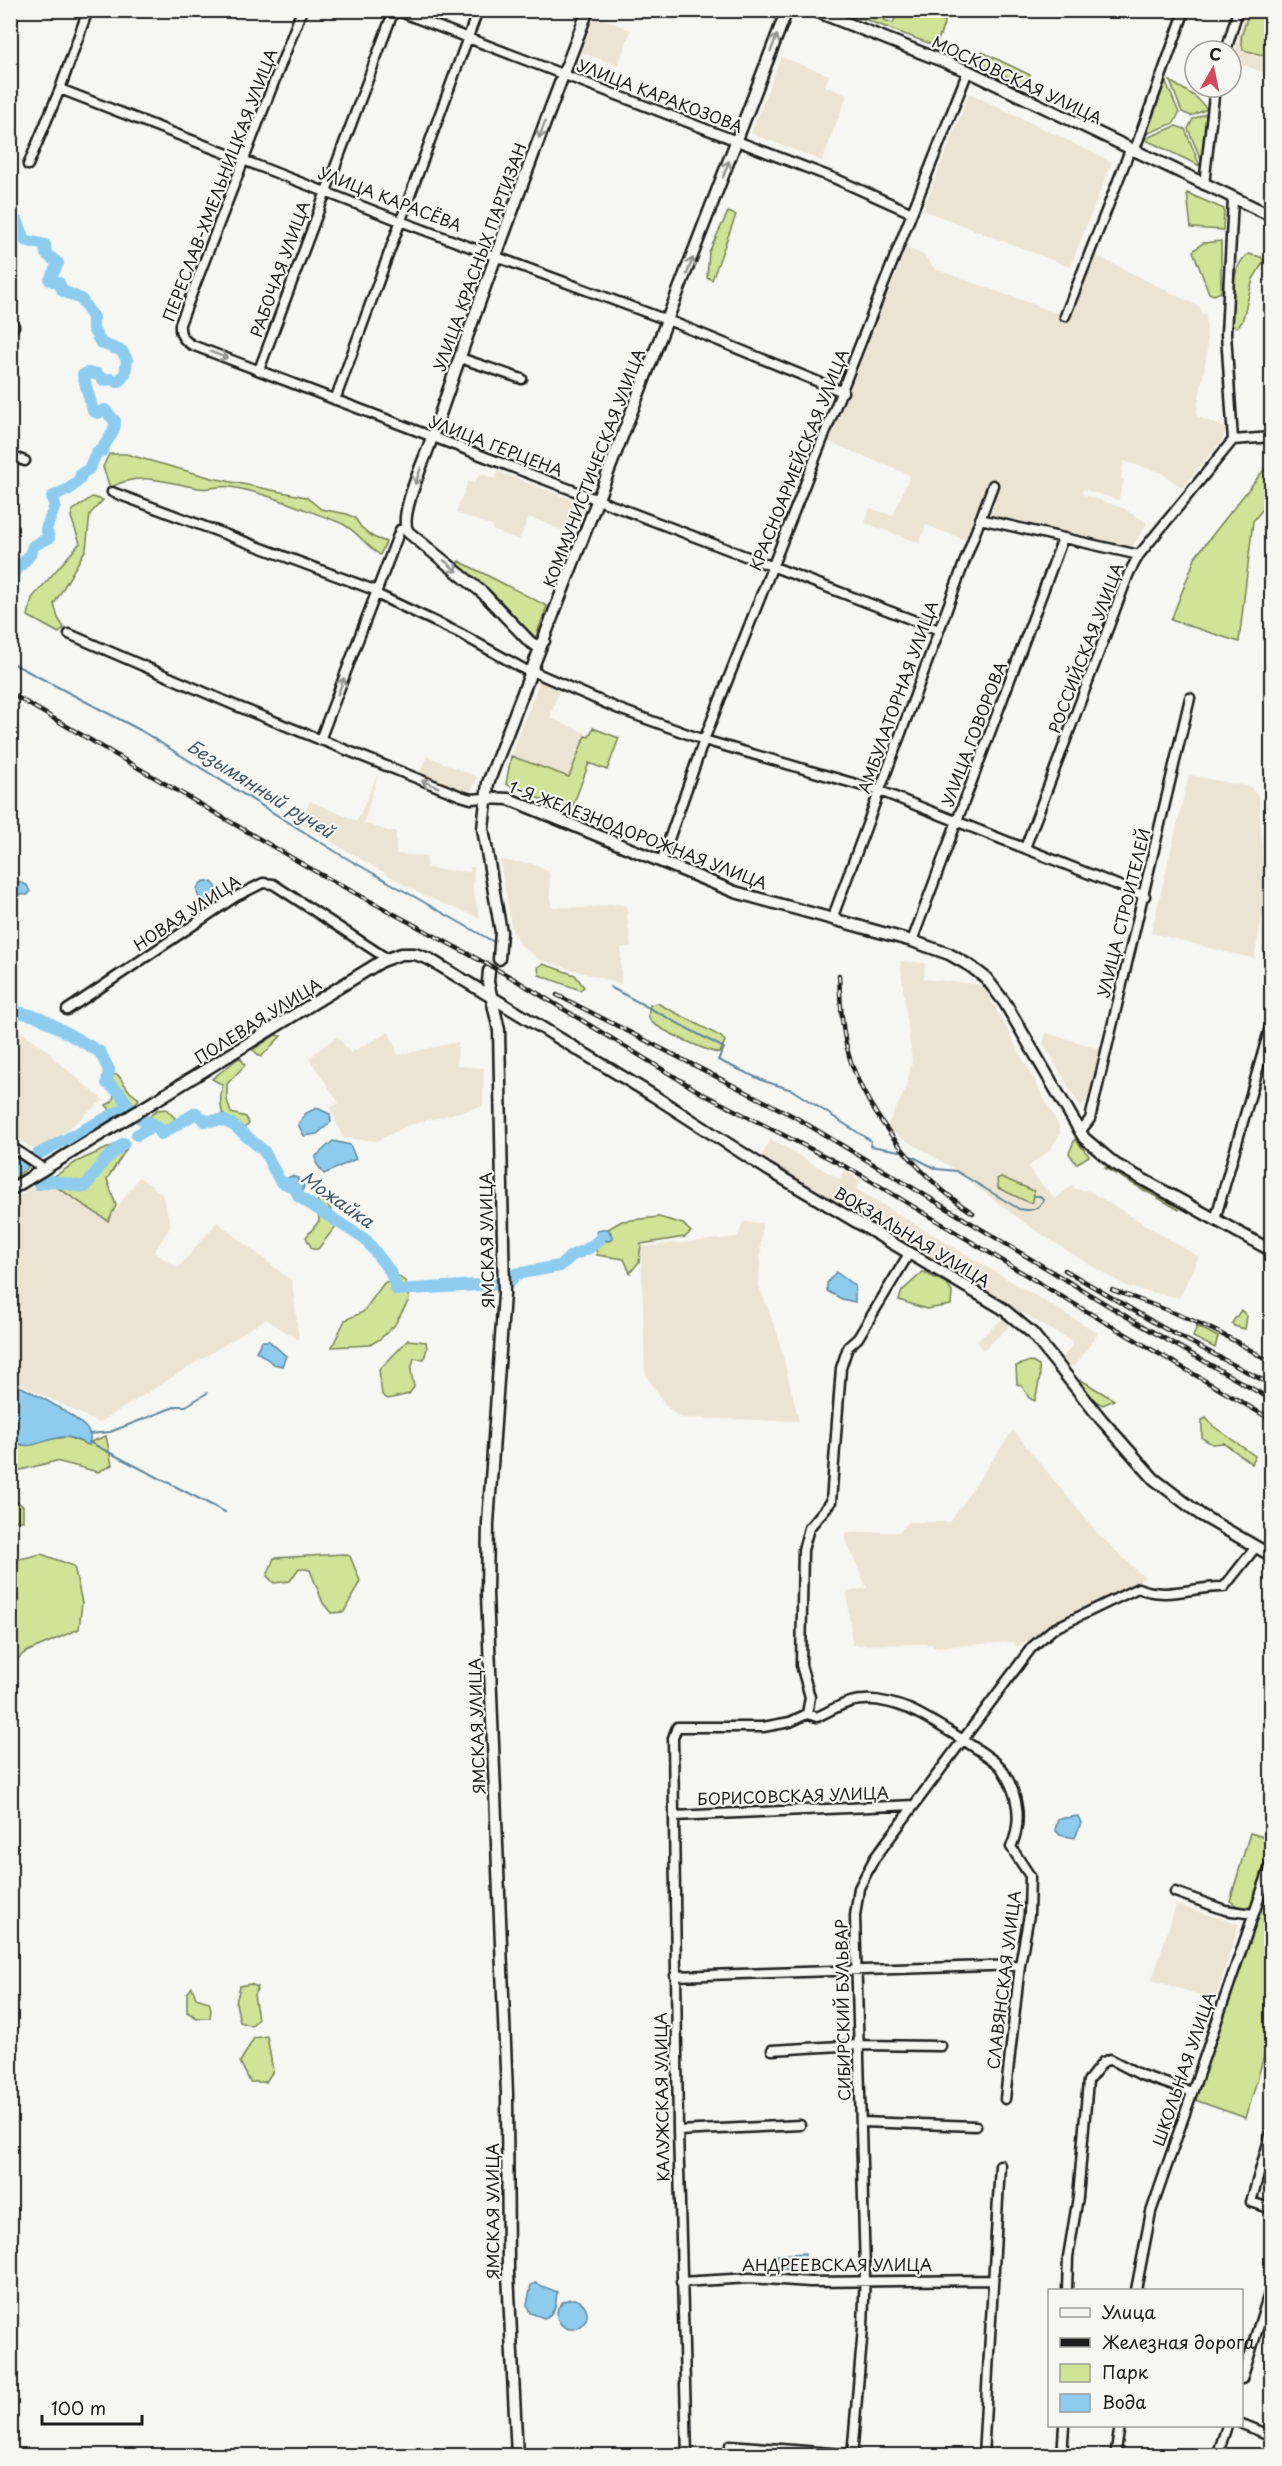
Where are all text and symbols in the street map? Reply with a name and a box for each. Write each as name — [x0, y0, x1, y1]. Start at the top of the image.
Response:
street label: МОСКОВСКАЯ УЛИЦА — [928, 29, 1106, 129]
one-way arrow — [770, 34, 781, 53]
north arrow — [1183, 39, 1243, 99]
text: С — [1208, 40, 1223, 66]
street label: ПЕРЕСЛАВ-ХМЕЛЬНИЦКАЯ УЛИЦА — [156, 45, 282, 325]
street label: УЛИЦА КАРАКОЗОВА — [574, 52, 747, 138]
one-way arrow — [536, 120, 547, 139]
street label: УЛИЦА КРАСНЫХ ПАРТИЗАН — [427, 139, 532, 374]
street label: УЛИЦА КАРАСЁВА — [315, 160, 466, 237]
one-way arrow — [722, 160, 733, 178]
street label: РАБОЧАЯ УЛИЦА — [243, 197, 315, 340]
one-way arrow — [685, 257, 696, 275]
street label: КОММУНИСТИЧЕСКАЯ УЛИЦА — [536, 345, 650, 590]
street label: КРАСНОАРМЕЙСКАЯ УЛИЦА — [742, 345, 854, 574]
one-way arrow — [209, 350, 228, 361]
street label: УЛИЦА ГЕРЦЕНА — [426, 409, 567, 482]
one-way arrow — [412, 466, 423, 485]
street label: РОССИЙСКАЯ УЛИЦА — [1042, 559, 1129, 736]
one-way arrow — [443, 560, 459, 573]
street label: АМБУЛАТОРНАЯ УЛИЦА — [851, 597, 943, 796]
street label: УЛИЦА ГОВОРОВА — [934, 657, 1012, 809]
one-way arrow — [336, 677, 347, 695]
water label: Безымянный ручей — [182, 732, 342, 845]
street label: 1-Я ЖЕЛЕЗНОДОРОЖНАЯ УЛИЦА — [506, 774, 771, 895]
one-way arrow — [421, 778, 440, 789]
street label: УЛИЦА СТРОИТЕЛЕЙ — [1090, 826, 1156, 1000]
street label: НОВАЯ УЛИЦА — [128, 868, 245, 956]
street label: ПОЛЕВАЯ УЛИЦА — [189, 971, 325, 1069]
water label: Можайка — [296, 1164, 381, 1234]
street label: ЯМСКАЯ УЛИЦА — [473, 1172, 499, 1308]
street label: ВОКЗАЛЬНАЯ УЛИЦА — [830, 1180, 995, 1292]
street label: ЯМСКАЯ УЛИЦА — [462, 1658, 490, 1794]
street label: БОРИСОВСКАЯ УЛИЦА — [697, 1780, 889, 1810]
street label: СЛАВЯНСКАЯ УЛИЦА — [980, 1889, 1026, 2071]
street label: СИБИРСКИЙ БУЛЬВАР — [828, 1919, 856, 2101]
street label: ШКОЛЬНАЯ УЛИЦА — [1145, 1988, 1221, 2149]
street label: КАЛУЖСКАЯ УЛИЦА — [648, 2012, 674, 2182]
street label: ЯМСКАЯ УЛИЦА — [480, 2143, 504, 2279]
street label: АНДРЕЕВСКАЯ УЛИЦА — [742, 2252, 932, 2276]
legend — [1048, 2289, 1243, 2427]
text: Улица — [1102, 2298, 1156, 2325]
text: Железная дорога — [1102, 2328, 1256, 2355]
text: Парк — [1102, 2358, 1149, 2385]
scale bar — [42, 2388, 142, 2426]
text: Вода — [1102, 2388, 1147, 2415]
text: 100 m — [51, 2394, 106, 2421]

